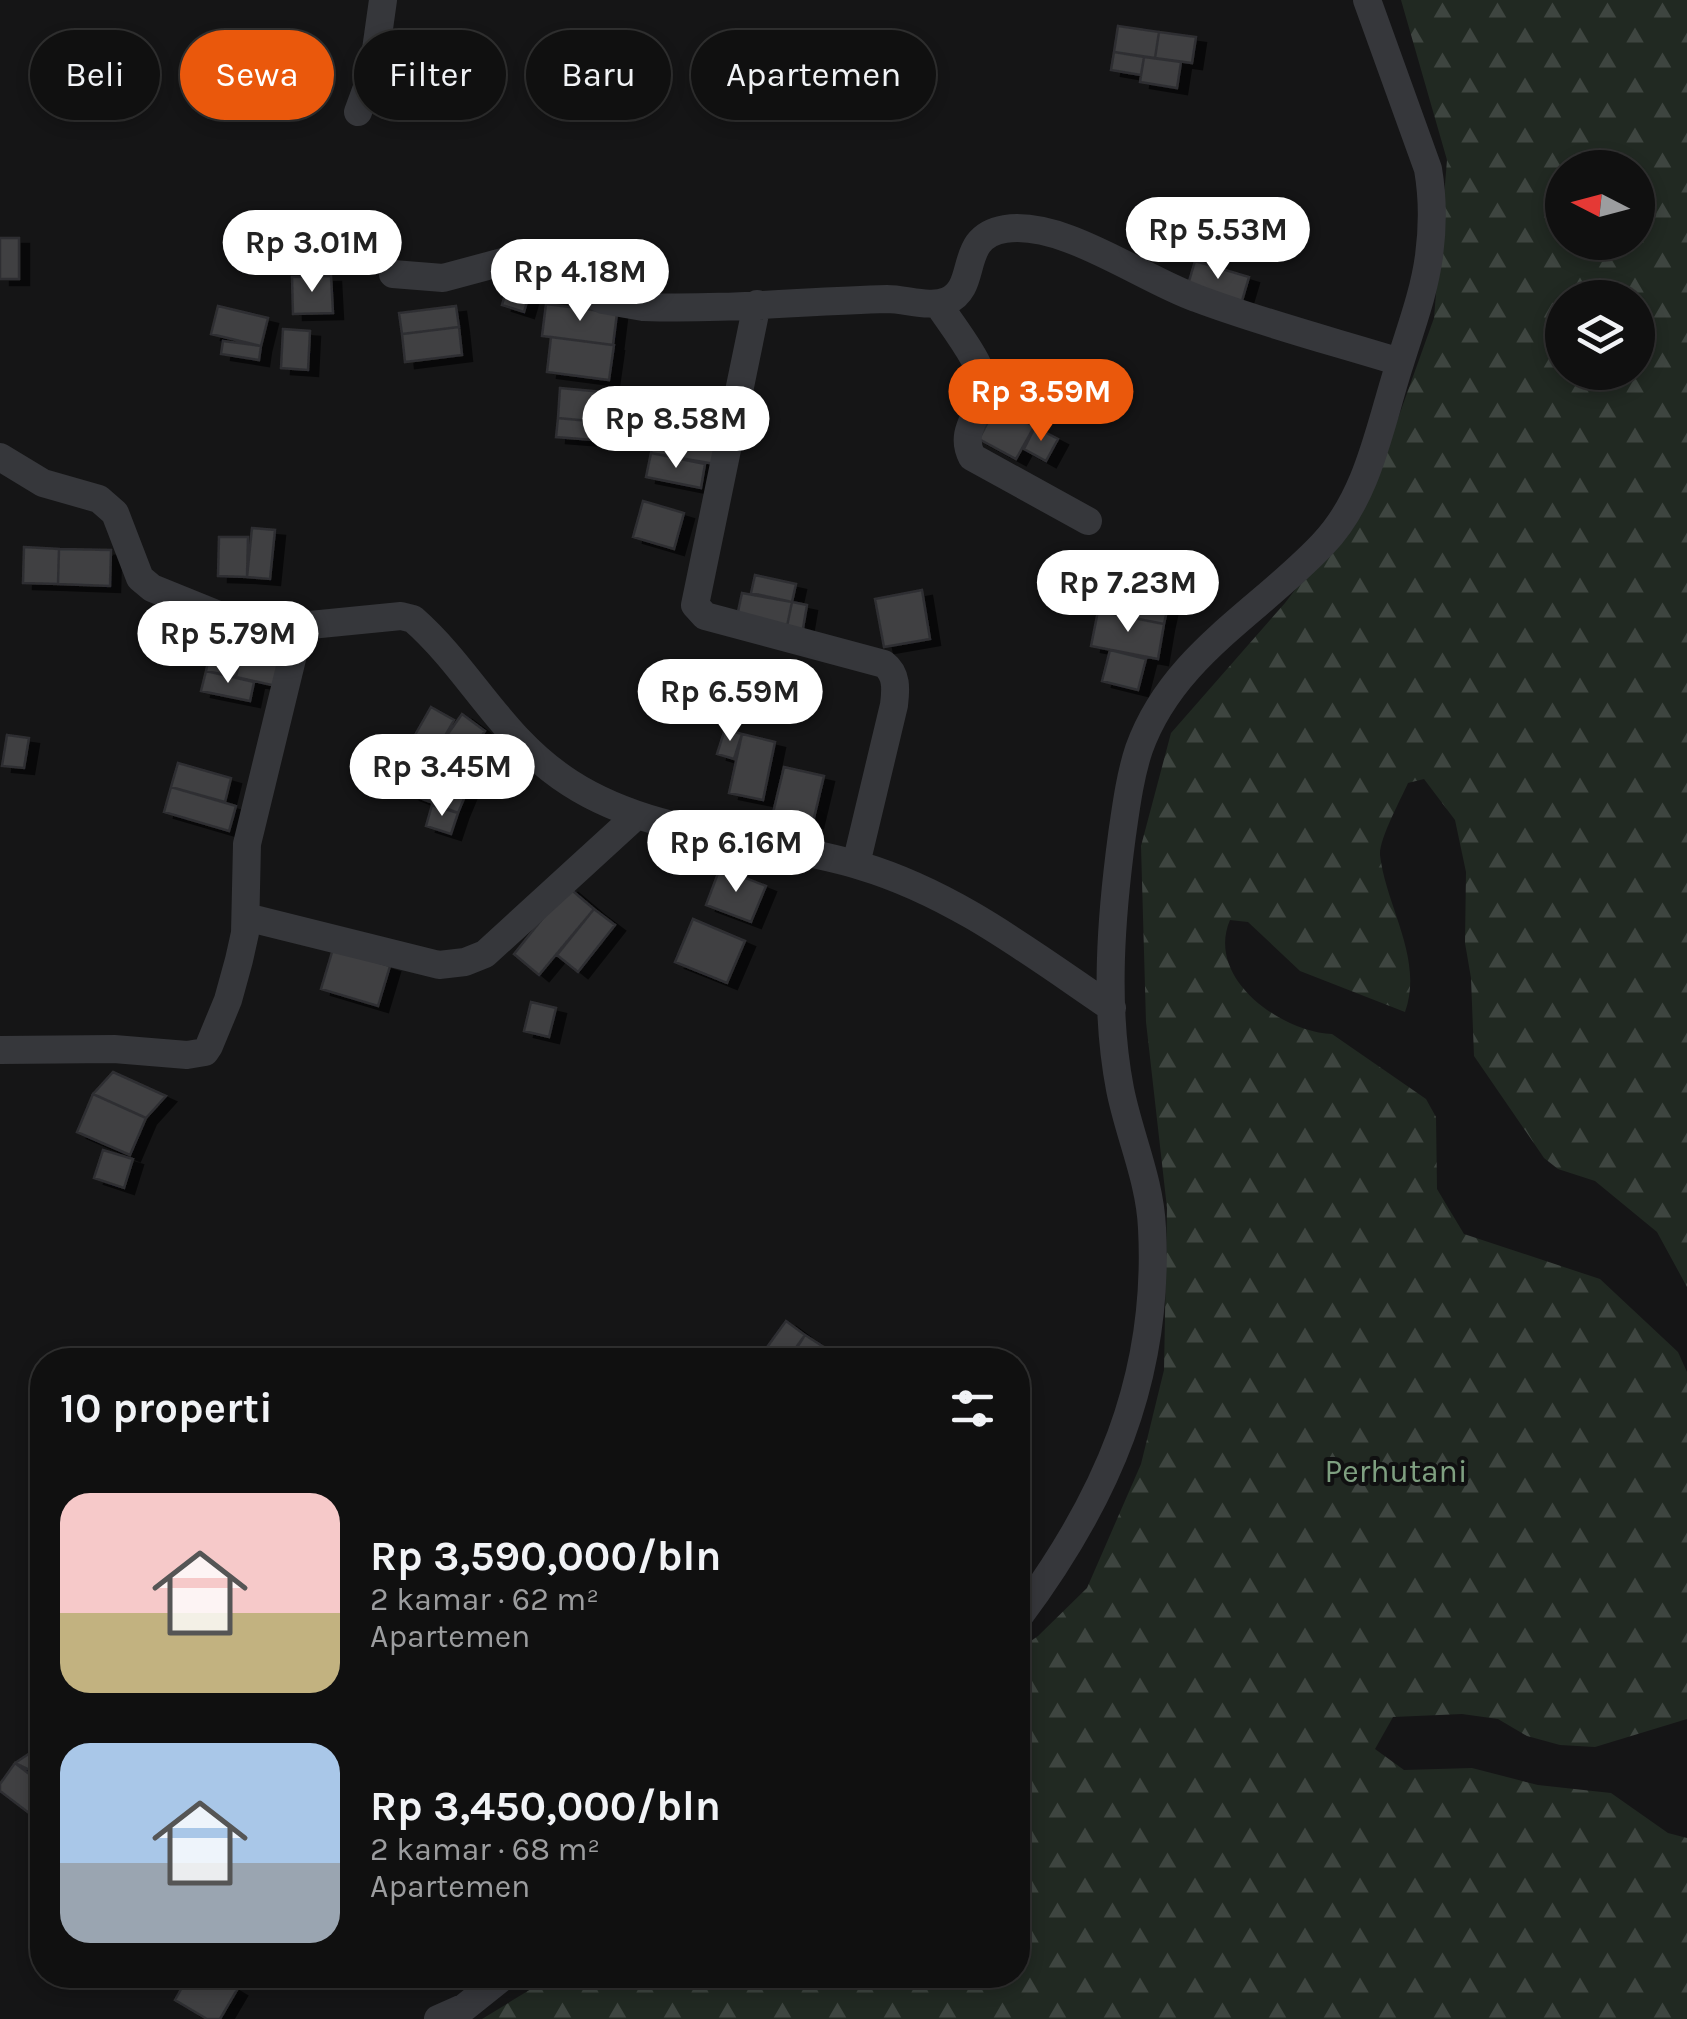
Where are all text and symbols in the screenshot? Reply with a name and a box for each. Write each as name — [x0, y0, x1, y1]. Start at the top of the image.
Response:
chip: Beli — [30, 30, 160, 120]
chip: Sewa — [180, 30, 334, 120]
chip: Filter — [354, 30, 506, 120]
chip: Baru — [526, 30, 671, 120]
chip: Apartemen — [691, 30, 936, 120]
north arrow — [1545, 150, 1655, 260]
map controls — [1545, 150, 1655, 390]
pin: Rp 5.53M — [1115, 197, 1321, 282]
pin: Rp 3.01M — [209, 210, 415, 295]
text: Rp 5.53M — [1148, 211, 1288, 248]
text: Rp 3.01M — [245, 224, 379, 261]
pin: Rp 4.18M — [477, 239, 683, 324]
text: Rp 4.18M — [513, 253, 647, 290]
button: layers — [1545, 280, 1655, 390]
pin: Rp 3.59M — [938, 359, 1144, 444]
text: Rp 3.59M — [970, 373, 1112, 410]
pin: Rp 8.58M — [573, 386, 779, 471]
text: Rp 8.58M — [604, 400, 748, 437]
pin: Rp 7.23M — [1025, 550, 1231, 635]
text: Rp 7.23M — [1059, 564, 1197, 601]
pin: Rp 5.79M — [125, 601, 331, 686]
text: Rp 5.79M — [159, 615, 297, 652]
pin: Rp 6.59M — [627, 659, 833, 744]
text: Rp 6.59M — [660, 673, 800, 710]
pin: Rp 3.45M — [339, 734, 545, 819]
text: Rp 3.45M — [372, 748, 512, 785]
pin: Rp 6.16M — [633, 810, 839, 895]
text: Rp 6.16M — [669, 824, 803, 861]
icon: filters — [945, 1381, 1000, 1436]
text: 10 properti — [60, 1383, 273, 1433]
park label: Perhutani — [1325, 1453, 1467, 1490]
text: Rp 3,590,000/bln — [370, 1531, 722, 1581]
icon: home — [140, 1533, 260, 1653]
text: 2 kamar · 62 m² — [370, 1581, 599, 1618]
text: Apartemen — [370, 1618, 530, 1655]
text: Rp 3,450,000/bln — [370, 1781, 721, 1831]
icon: home — [140, 1783, 260, 1903]
text: 2 kamar · 68 m² — [370, 1831, 600, 1868]
text: Apartemen — [370, 1868, 530, 1905]

